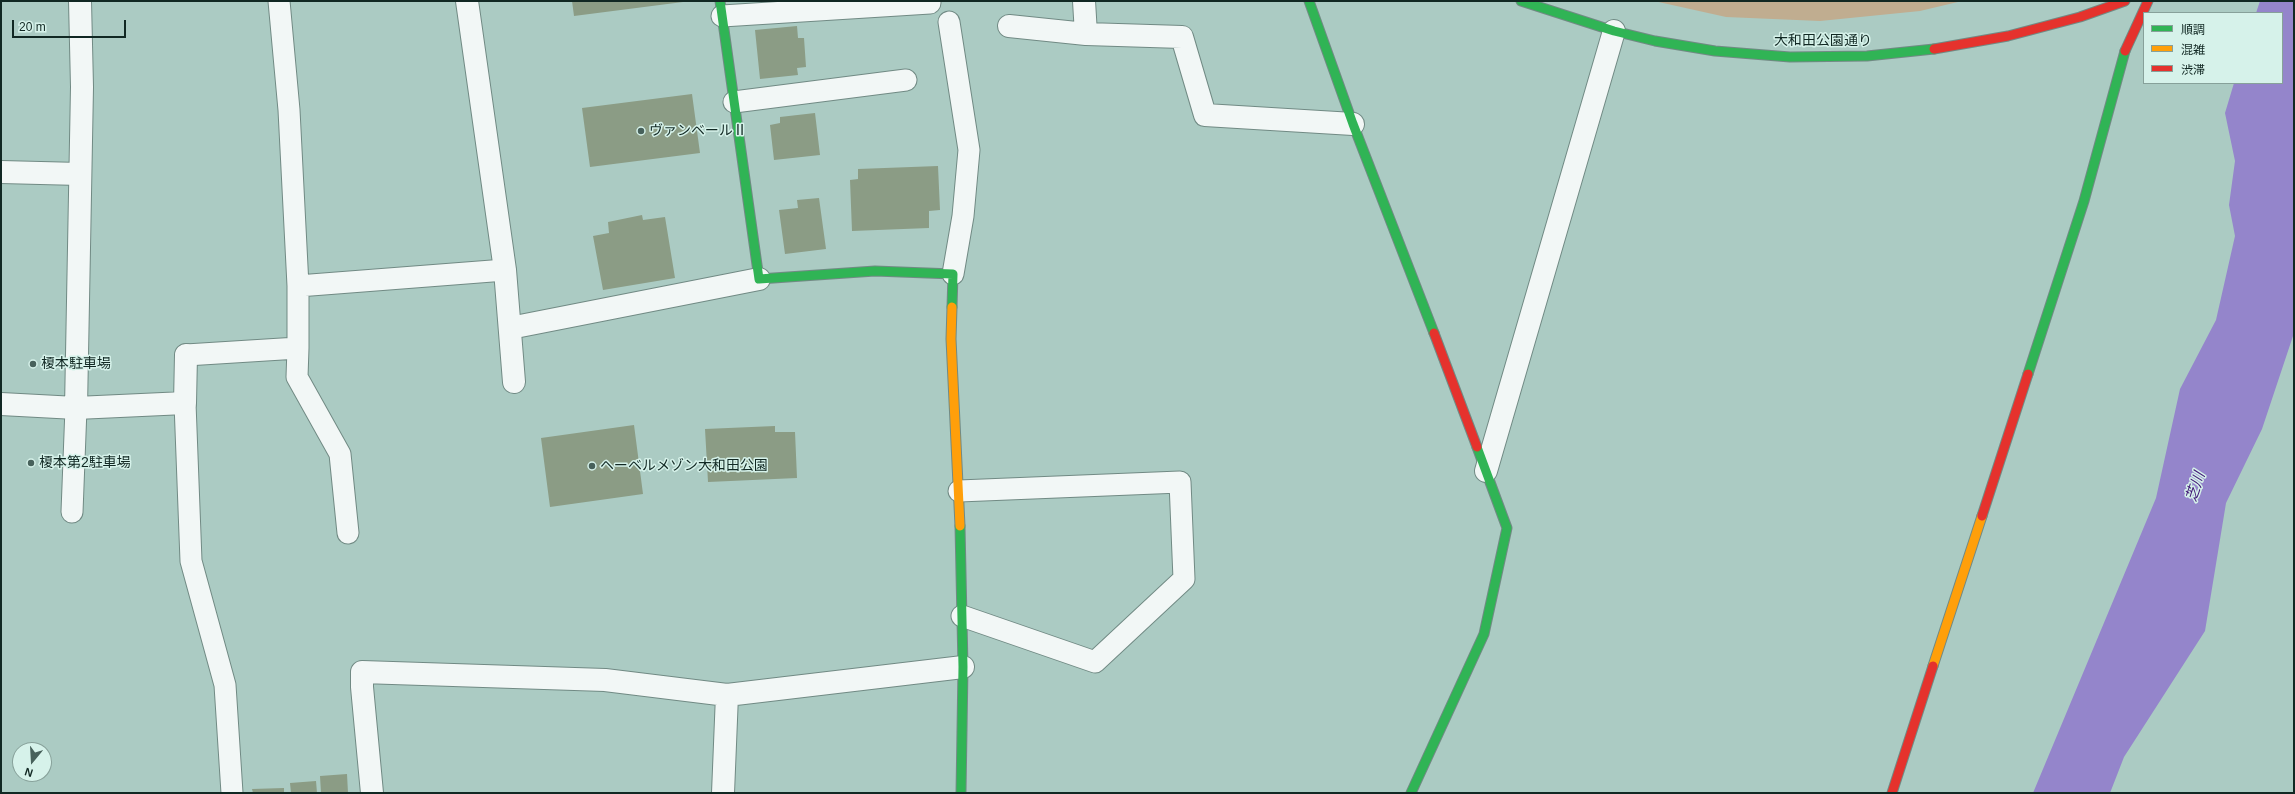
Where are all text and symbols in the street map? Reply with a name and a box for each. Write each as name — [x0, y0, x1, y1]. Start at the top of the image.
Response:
scale bar — [14, 12, 128, 38]
legend — [2143, 12, 2283, 84]
text: 20 m — [19, 20, 46, 34]
text: 順調 — [2181, 23, 2205, 37]
street label: 大和田公園通り — [1774, 33, 1872, 49]
text: 混雑 — [2181, 43, 2205, 57]
text: 渋滞 — [2181, 63, 2205, 77]
place label: ヴァンベールⅡ — [649, 123, 747, 139]
marker: ヴァンベールⅡ — [636, 126, 646, 136]
place label: 榎本駐車場 — [41, 356, 111, 372]
marker: 榎本駐車場 — [28, 359, 38, 369]
place label: 榎本第2駐車場 — [39, 455, 131, 471]
marker: 榎本第2駐車場 — [26, 458, 36, 468]
place label: ヘーベルメゾン大和田公園 — [600, 458, 768, 474]
marker: ヘーベルメゾン大和田公園 — [587, 461, 597, 471]
water label: 芝川 — [2183, 470, 2209, 504]
north arrow — [12, 742, 52, 782]
text: N — [23, 766, 34, 779]

